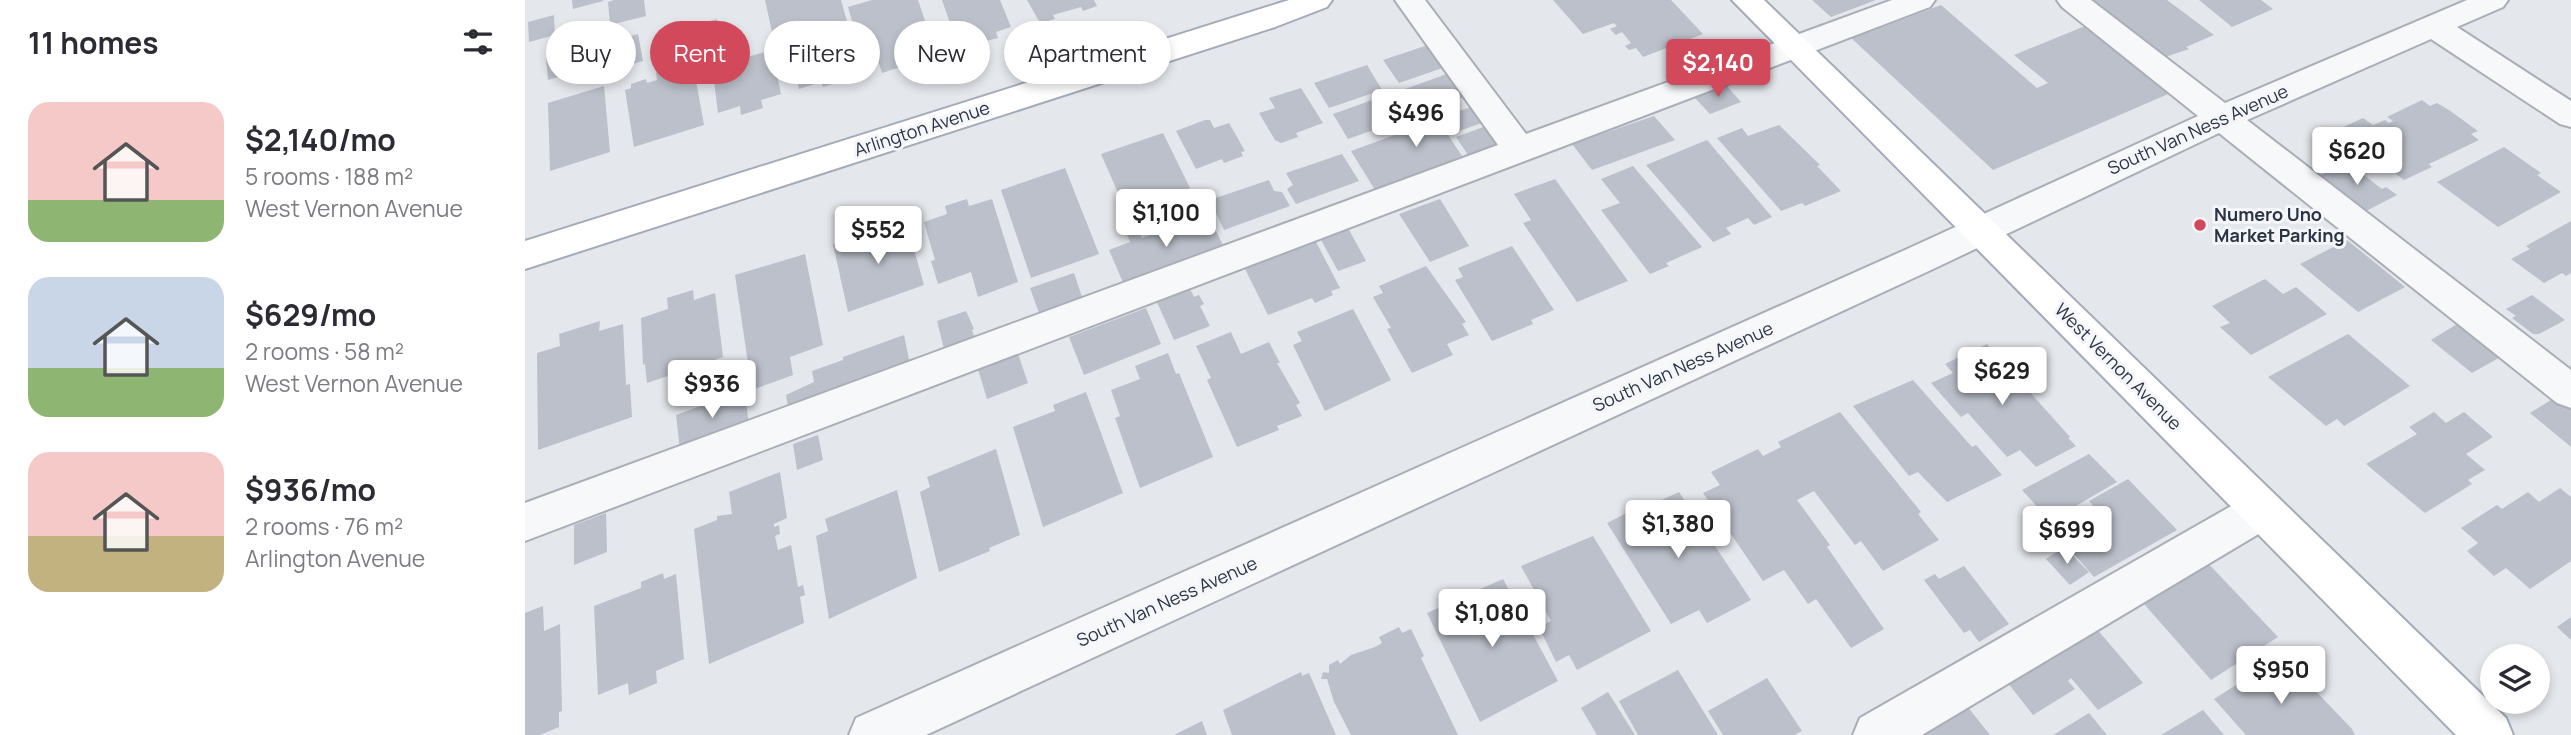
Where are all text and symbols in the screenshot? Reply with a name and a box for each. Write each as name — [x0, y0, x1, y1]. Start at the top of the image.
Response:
chip: Buy — [546, 21, 636, 84]
chip: Rent — [650, 21, 750, 84]
chip: Filters — [764, 21, 880, 84]
chip: New — [894, 21, 990, 84]
chip: Apartment — [1004, 21, 1171, 84]
text: 11 homes — [28, 22, 159, 63]
icon: filters — [459, 23, 497, 61]
pin: $2,140 — [1661, 40, 1775, 99]
text: $2,140 — [1682, 46, 1754, 78]
street label: South Van Ness Avenue — [2104, 78, 2292, 180]
pin: $496 — [1375, 90, 1457, 149]
street label: Arlington Avenue — [851, 95, 992, 161]
text: $496 — [1388, 96, 1444, 128]
text: $2,140/mo — [245, 119, 396, 160]
pin: $620 — [2316, 128, 2398, 187]
icon: home — [84, 130, 168, 214]
text: $620 — [2328, 134, 2386, 166]
text: 5 rooms · 188 m² — [245, 160, 413, 192]
pin: $1,100 — [1109, 190, 1223, 249]
text: West Vernon Avenue — [245, 192, 463, 224]
text: $1,100 — [1132, 196, 1200, 228]
place label: Numero Uno Market Parking — [2214, 202, 2345, 247]
pin: $552 — [837, 206, 919, 266]
text: $552 — [851, 213, 905, 245]
marker: Numero Uno Market Parking — [2192, 217, 2208, 233]
text: $629/mo — [245, 294, 376, 335]
street label: West Vernon Avenue — [2050, 298, 2187, 435]
icon: home — [84, 305, 168, 389]
street label: South Van Ness Avenue — [1589, 315, 1777, 417]
text: 2 rooms · 58 m² — [245, 335, 404, 367]
pin: $629 — [1961, 348, 2043, 407]
text: $629 — [1974, 354, 2030, 386]
pin: $936 — [671, 360, 753, 420]
text: West Vernon Avenue — [245, 367, 463, 399]
text: $936 — [684, 367, 740, 399]
text: $936/mo — [245, 469, 376, 510]
icon: home — [84, 480, 168, 564]
pin: $1,380 — [1621, 500, 1735, 560]
pin: $699 — [2026, 506, 2108, 566]
text: $1,380 — [1641, 507, 1715, 539]
text: 2 rooms · 76 m² — [245, 510, 403, 542]
text: $699 — [2039, 513, 2095, 545]
text: Arlington Avenue — [245, 542, 425, 574]
street label: South Van Ness Avenue — [1073, 550, 1261, 652]
pin: $1,080 — [1435, 590, 1549, 649]
text: $1,080 — [1455, 596, 1529, 628]
map controls — [2480, 644, 2550, 714]
button: layers — [2480, 644, 2550, 714]
pin: $950 — [2240, 646, 2322, 706]
text: $950 — [2252, 653, 2310, 685]

